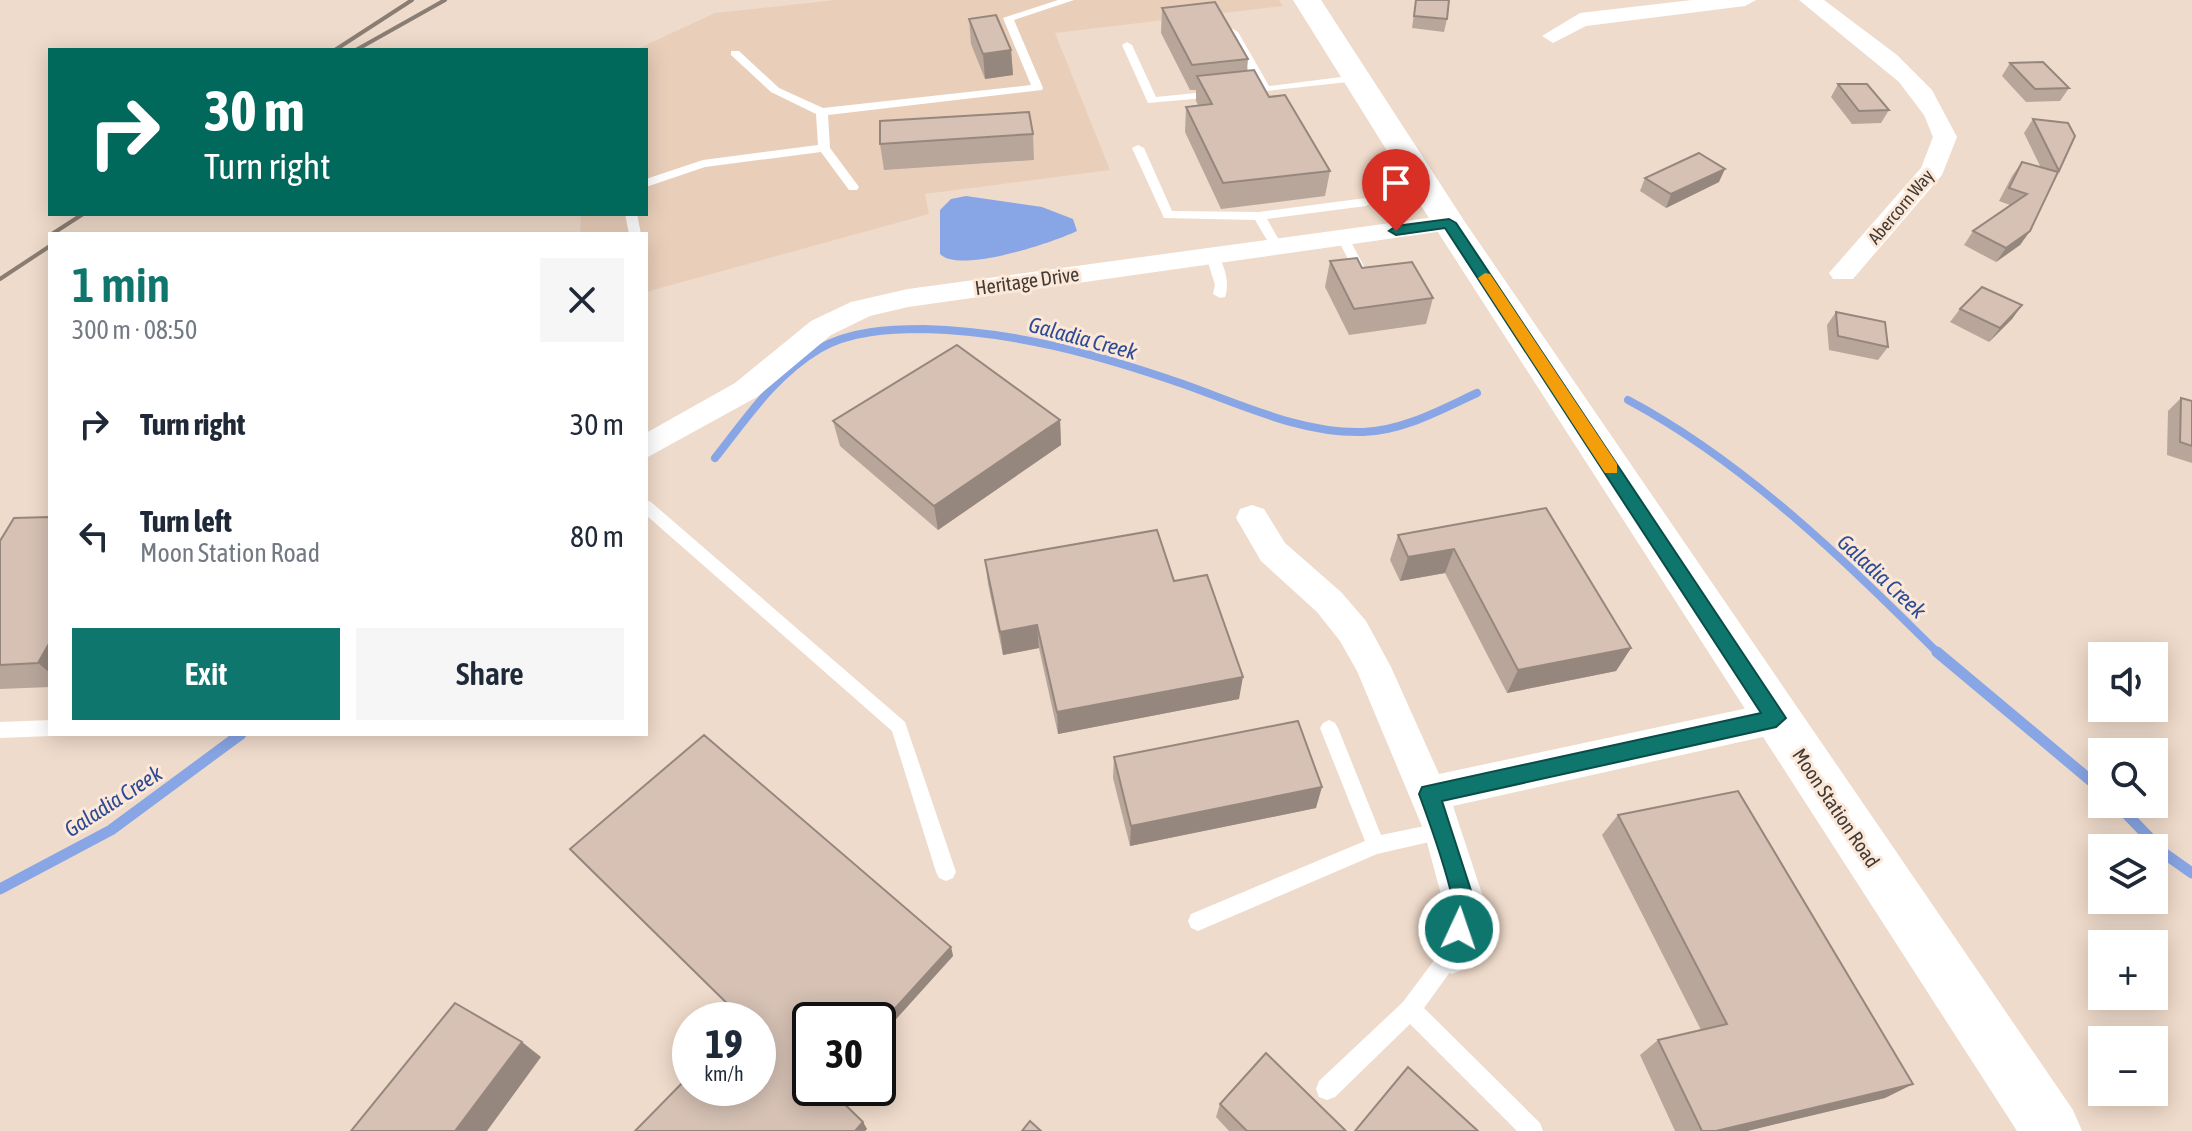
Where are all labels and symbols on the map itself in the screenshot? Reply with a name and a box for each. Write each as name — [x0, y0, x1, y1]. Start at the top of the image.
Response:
pin — [1362, 149, 1430, 231]
street label: Abercorn Way — [1863, 165, 1938, 248]
street label: Heritage Drive — [973, 262, 1081, 299]
water label: Galadia Creek — [1026, 311, 1140, 365]
water label: Galadia Creek — [1832, 529, 1932, 624]
street label: Moon Station Road — [1788, 744, 1885, 872]
water label: Galadia Creek — [59, 760, 167, 842]
position arrow — [1417, 887, 1501, 971]
speed limit sign: 30 — [792, 1002, 896, 1106]

